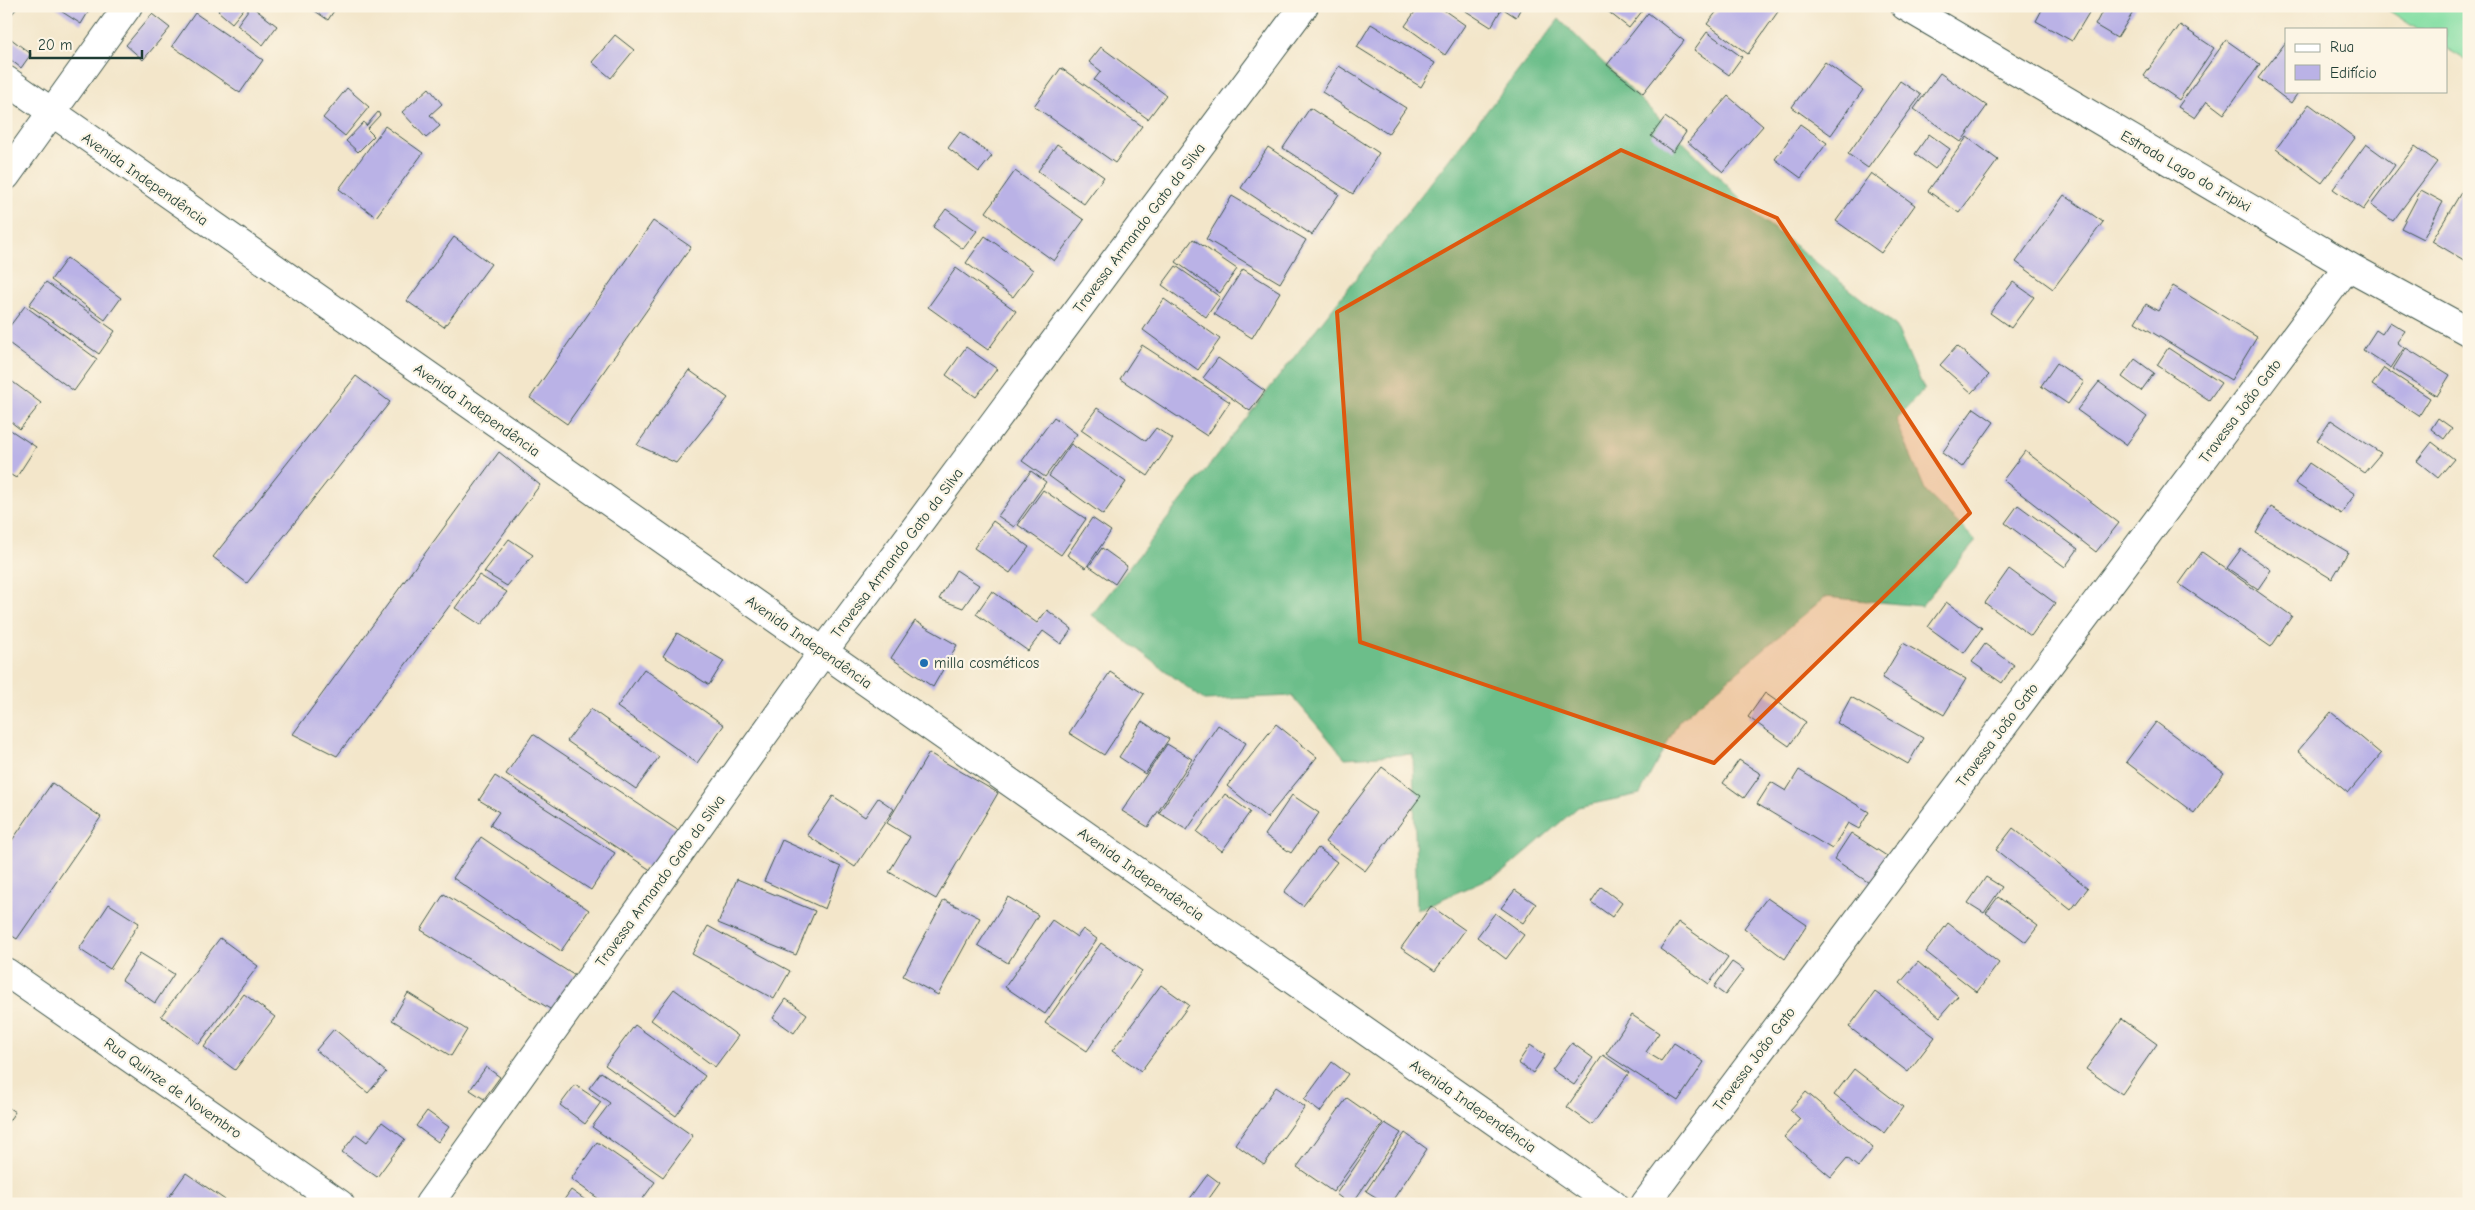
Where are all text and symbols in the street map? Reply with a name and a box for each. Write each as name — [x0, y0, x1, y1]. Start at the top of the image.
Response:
scale bar — [30, 28, 142, 60]
legend — [2285, 28, 2448, 92]
text: 20 m — [38, 36, 72, 54]
text: Rua — [2330, 38, 2354, 56]
text: Edifício — [2330, 64, 2377, 82]
street label: Estrada Lago do Iripixi — [2118, 126, 2254, 216]
street label: Avenida Independência — [78, 129, 212, 229]
street label: Travessa Armando Gato da Silva — [1069, 139, 1209, 317]
street label: Travessa João Gato — [2195, 355, 2285, 467]
street label: Avenida Independência — [410, 360, 544, 460]
street label: Travessa Armando Gato da Silva — [827, 464, 967, 642]
street label: Avenida Independência — [742, 592, 876, 692]
place label: milla cosméticos — [934, 654, 1039, 672]
marker: milla cosméticos — [918, 657, 930, 669]
street label: Travessa João Gato — [1952, 679, 2042, 791]
street label: Travessa Armando Gato da Silva — [591, 791, 729, 971]
street label: Avenida Independência — [1074, 824, 1208, 924]
street label: Travessa João Gato — [1709, 1003, 1799, 1115]
street label: Rua Quinze de Novembro — [101, 1034, 245, 1142]
street label: Avenida Independência — [1406, 1056, 1540, 1156]

